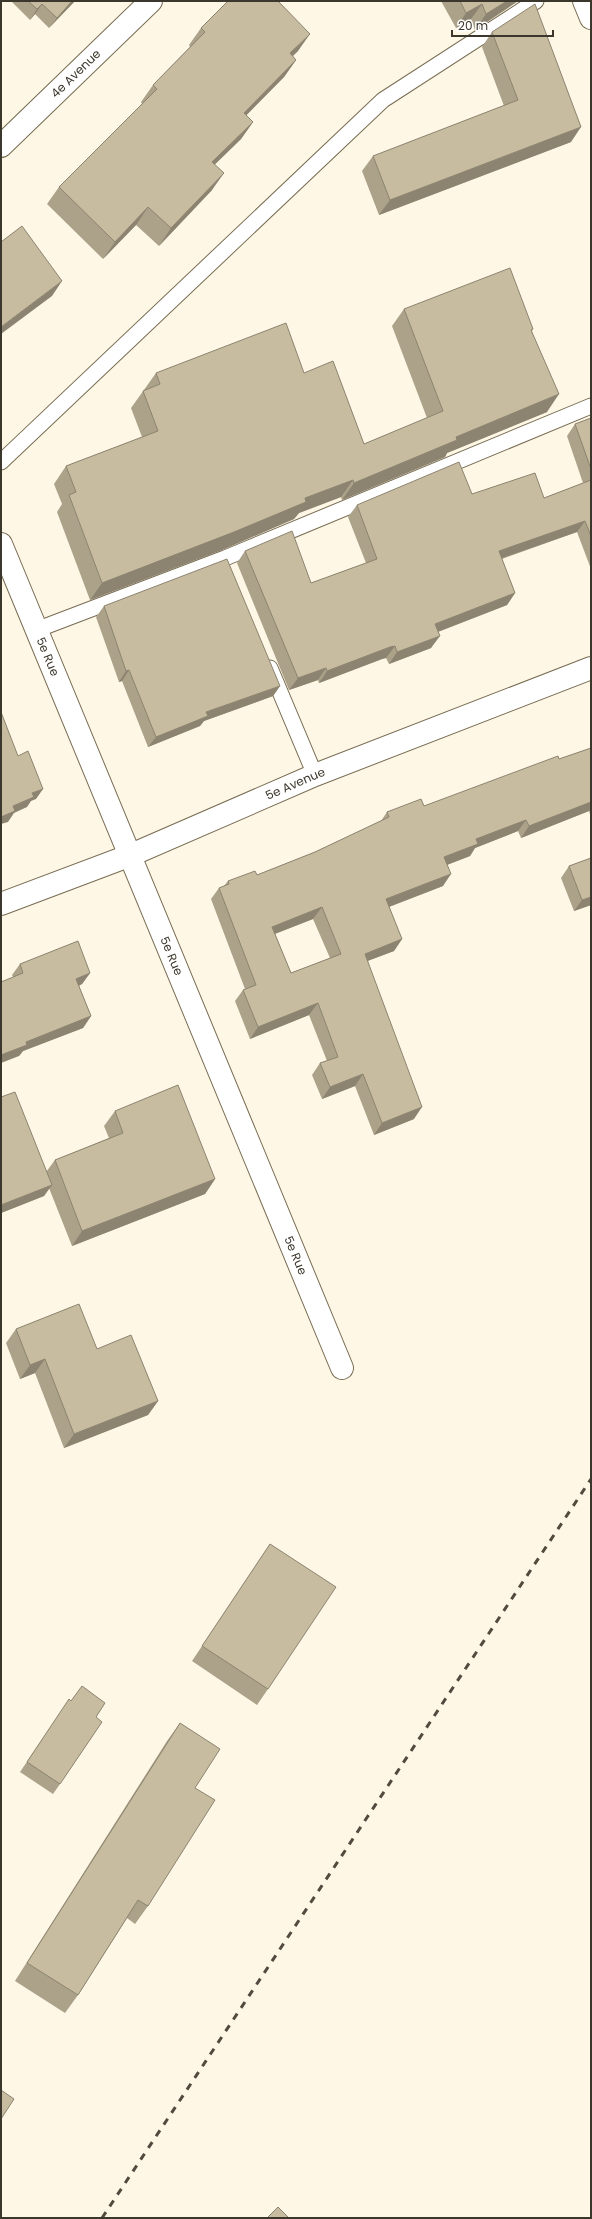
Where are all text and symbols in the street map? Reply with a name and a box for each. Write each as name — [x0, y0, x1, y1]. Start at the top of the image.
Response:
scale bar — [452, 12, 553, 38]
text: 20 m — [458, 17, 488, 34]
street label: 4e Avenue — [47, 45, 104, 101]
street label: 5e Rue — [32, 635, 64, 679]
street label: 5e Avenue — [263, 763, 327, 804]
street label: 5e Rue — [156, 934, 188, 978]
street label: 5e Rue — [280, 1233, 312, 1277]

